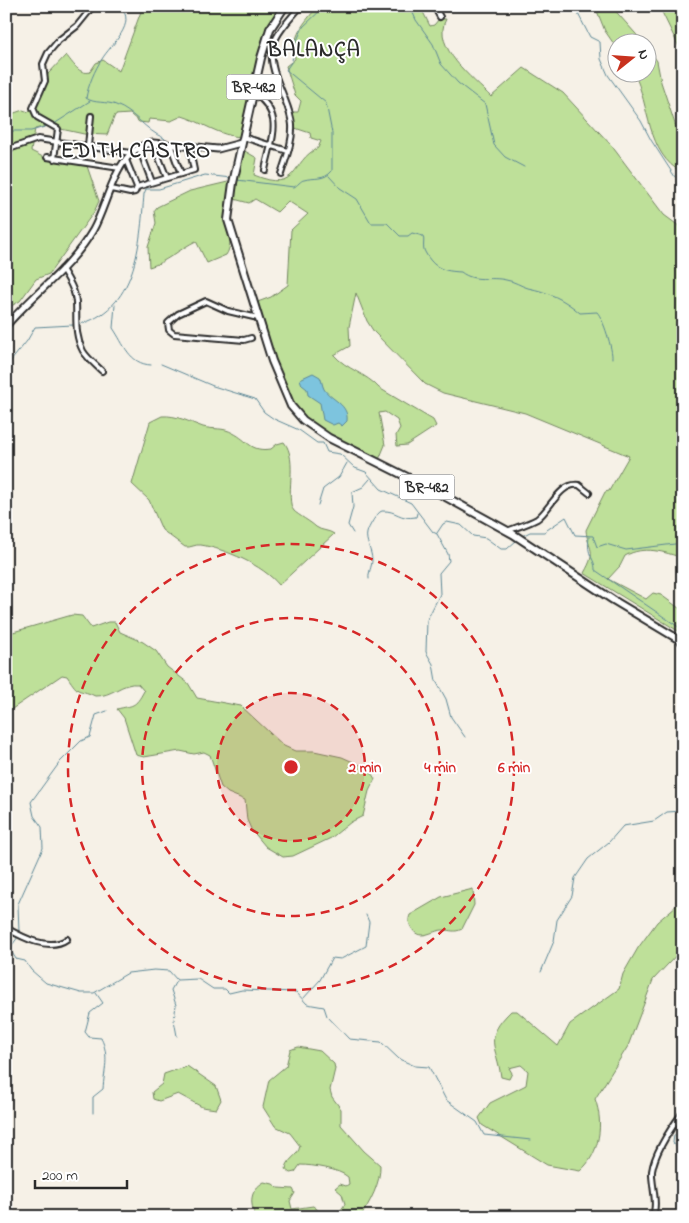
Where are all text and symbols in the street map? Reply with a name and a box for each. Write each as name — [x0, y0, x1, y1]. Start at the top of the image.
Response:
north arrow — [606, 32, 656, 82]
district label: BALANÇA — [266, 36, 361, 66]
text: N — [632, 47, 654, 62]
road number: BR-482 — [226, 74, 282, 100]
district label: EDITH CASTRO — [61, 137, 211, 167]
road number: BR-482 — [400, 474, 454, 500]
text: 2 min — [348, 757, 382, 779]
text: 4 min — [423, 757, 456, 779]
text: 6 min — [497, 757, 531, 779]
centre of rings — [282, 758, 300, 776]
scale bar — [35, 1158, 128, 1190]
text: 200 m — [42, 1165, 78, 1187]

